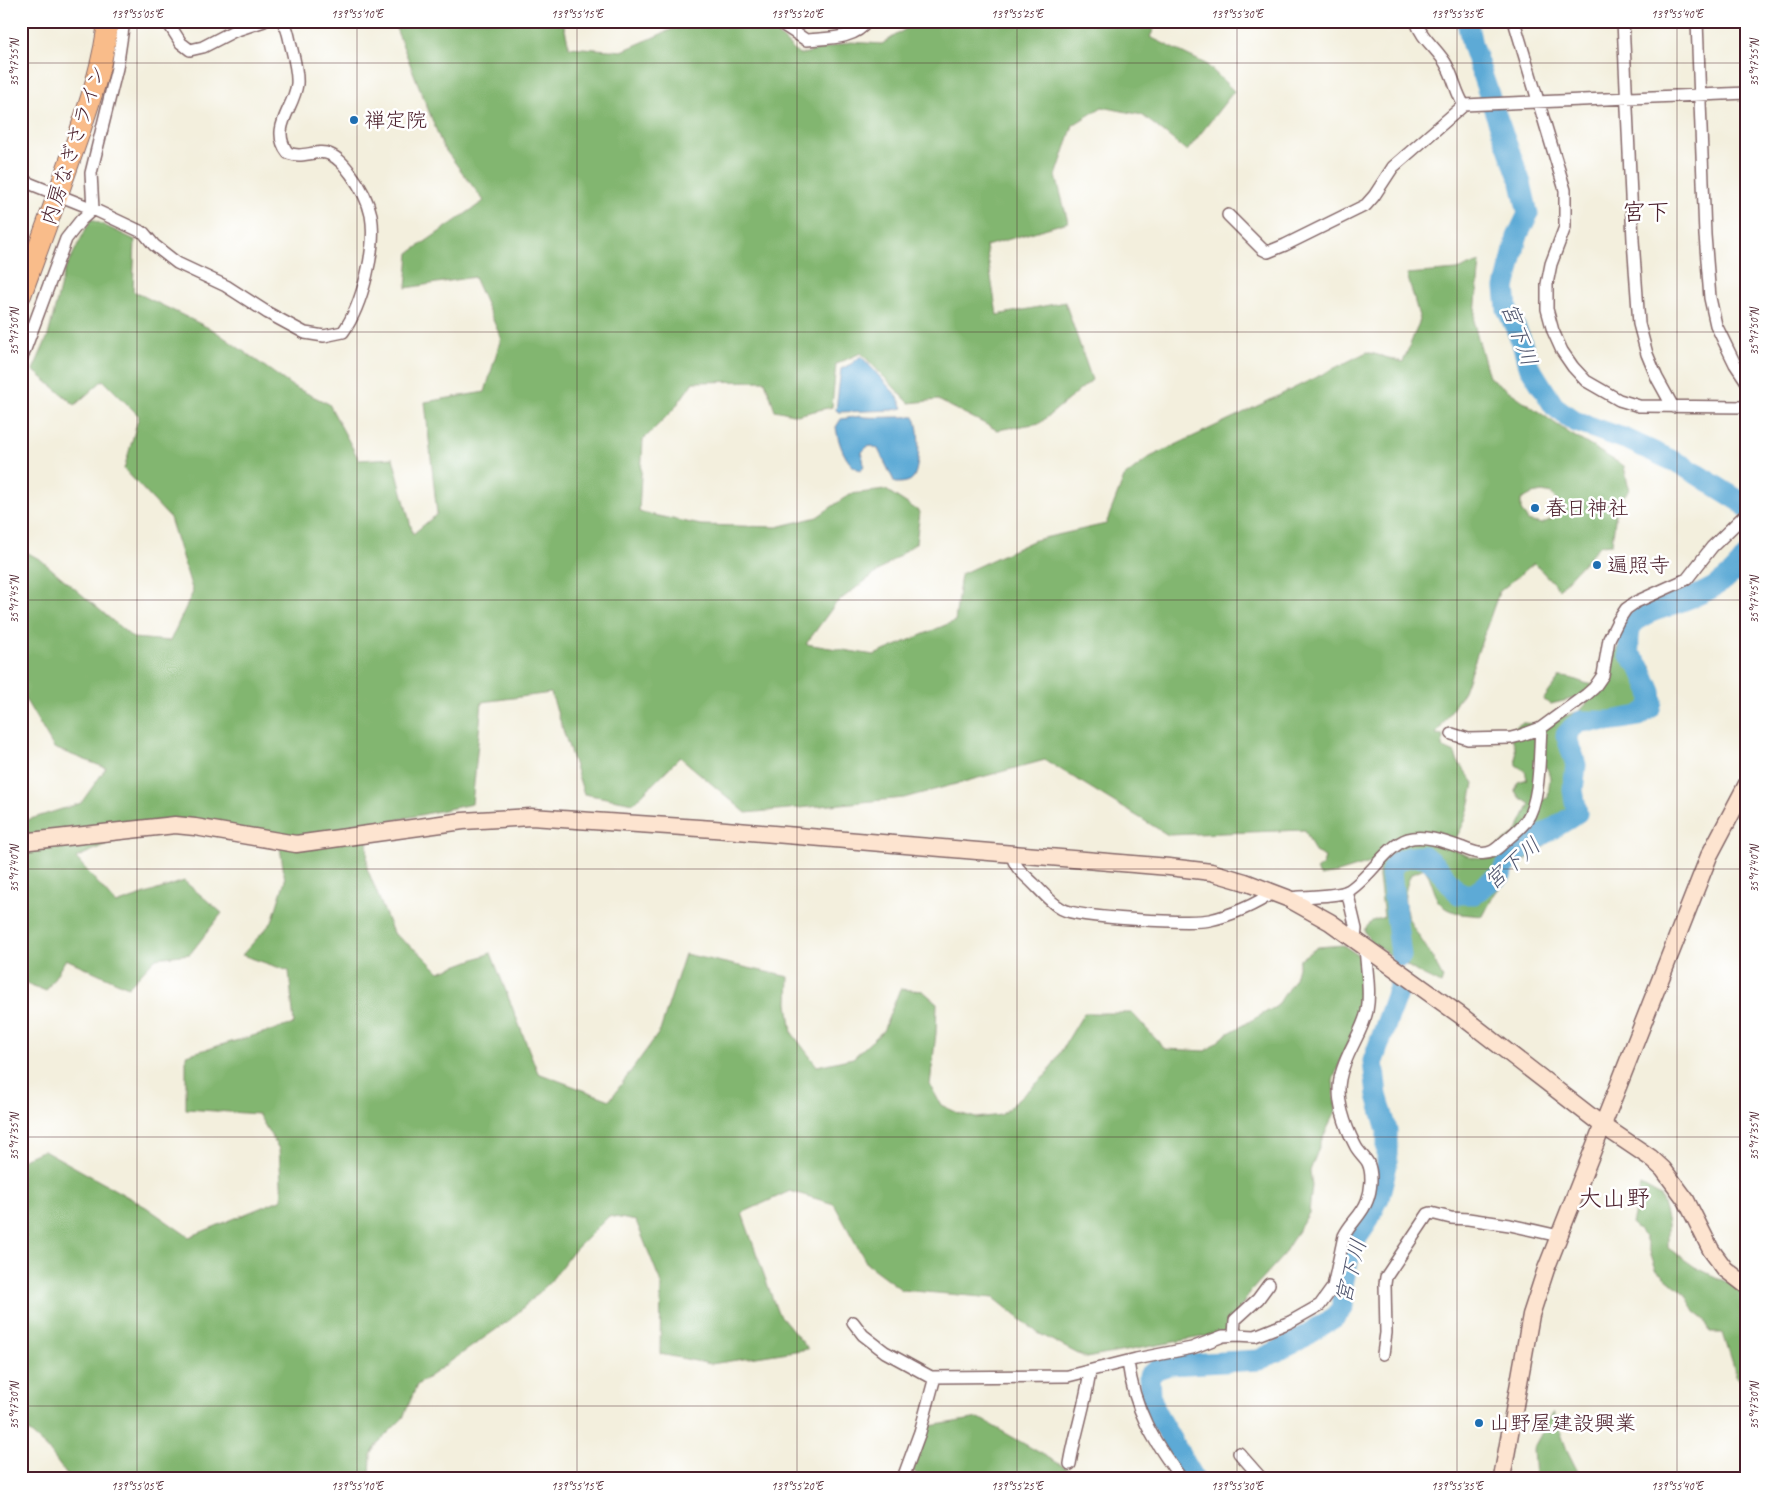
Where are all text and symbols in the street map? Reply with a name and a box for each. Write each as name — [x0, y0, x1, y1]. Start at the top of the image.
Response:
text: 139°55'05"E — [111, 6, 165, 22]
text: 139°55'10"E — [331, 6, 385, 22]
text: 139°55'15"E — [551, 6, 605, 22]
text: 139°55'20"E — [771, 6, 825, 22]
text: 139°55'25"E — [991, 6, 1045, 22]
text: 139°55'30"E — [1211, 6, 1265, 22]
text: 139°55'35"E — [1431, 6, 1485, 22]
text: 139°55'40"E — [1651, 6, 1705, 22]
text: 35°17'55"N — [6, 38, 22, 87]
text: 35°17'55"N — [1746, 38, 1762, 87]
street label: 内房なぎさライン — [35, 61, 111, 229]
place label: 禅定院 — [364, 107, 427, 133]
marker: 禅定院 — [348, 114, 360, 126]
district label: 宮下 — [1622, 197, 1670, 227]
water label: 宮下川 — [1495, 299, 1544, 370]
text: 35°17'50"N — [6, 307, 22, 356]
text: 35°17'50"N — [1746, 307, 1762, 356]
place label: 春日神社 — [1545, 495, 1629, 521]
marker: 春日神社 — [1529, 502, 1541, 514]
place label: 遍照寺 — [1607, 552, 1670, 578]
marker: 遍照寺 — [1591, 559, 1603, 571]
text: 35°17'45"N — [6, 575, 22, 624]
text: 35°17'45"N — [1746, 575, 1762, 624]
water label: 宮下川 — [1479, 832, 1547, 896]
text: 35°17'40"N — [6, 844, 22, 893]
text: 35°17'40"N — [1746, 844, 1762, 893]
text: 35°17'35"N — [6, 1112, 22, 1161]
text: 35°17'35"N — [1746, 1112, 1762, 1161]
district label: 大山野 — [1578, 1183, 1650, 1213]
water label: 宮下川 — [1329, 1236, 1373, 1307]
text: 35°17'30"N — [6, 1381, 22, 1430]
text: 35°17'30"N — [1746, 1381, 1762, 1430]
place label: 山野屋建設興業 — [1489, 1410, 1636, 1436]
marker: 山野屋建設興業 — [1473, 1417, 1485, 1429]
text: 139°55'05"E — [111, 1478, 165, 1494]
text: 139°55'10"E — [331, 1478, 385, 1494]
text: 139°55'15"E — [551, 1478, 605, 1494]
text: 139°55'20"E — [771, 1478, 825, 1494]
text: 139°55'25"E — [991, 1478, 1045, 1494]
text: 139°55'30"E — [1211, 1478, 1265, 1494]
text: 139°55'35"E — [1431, 1478, 1485, 1494]
text: 139°55'40"E — [1651, 1478, 1705, 1494]

